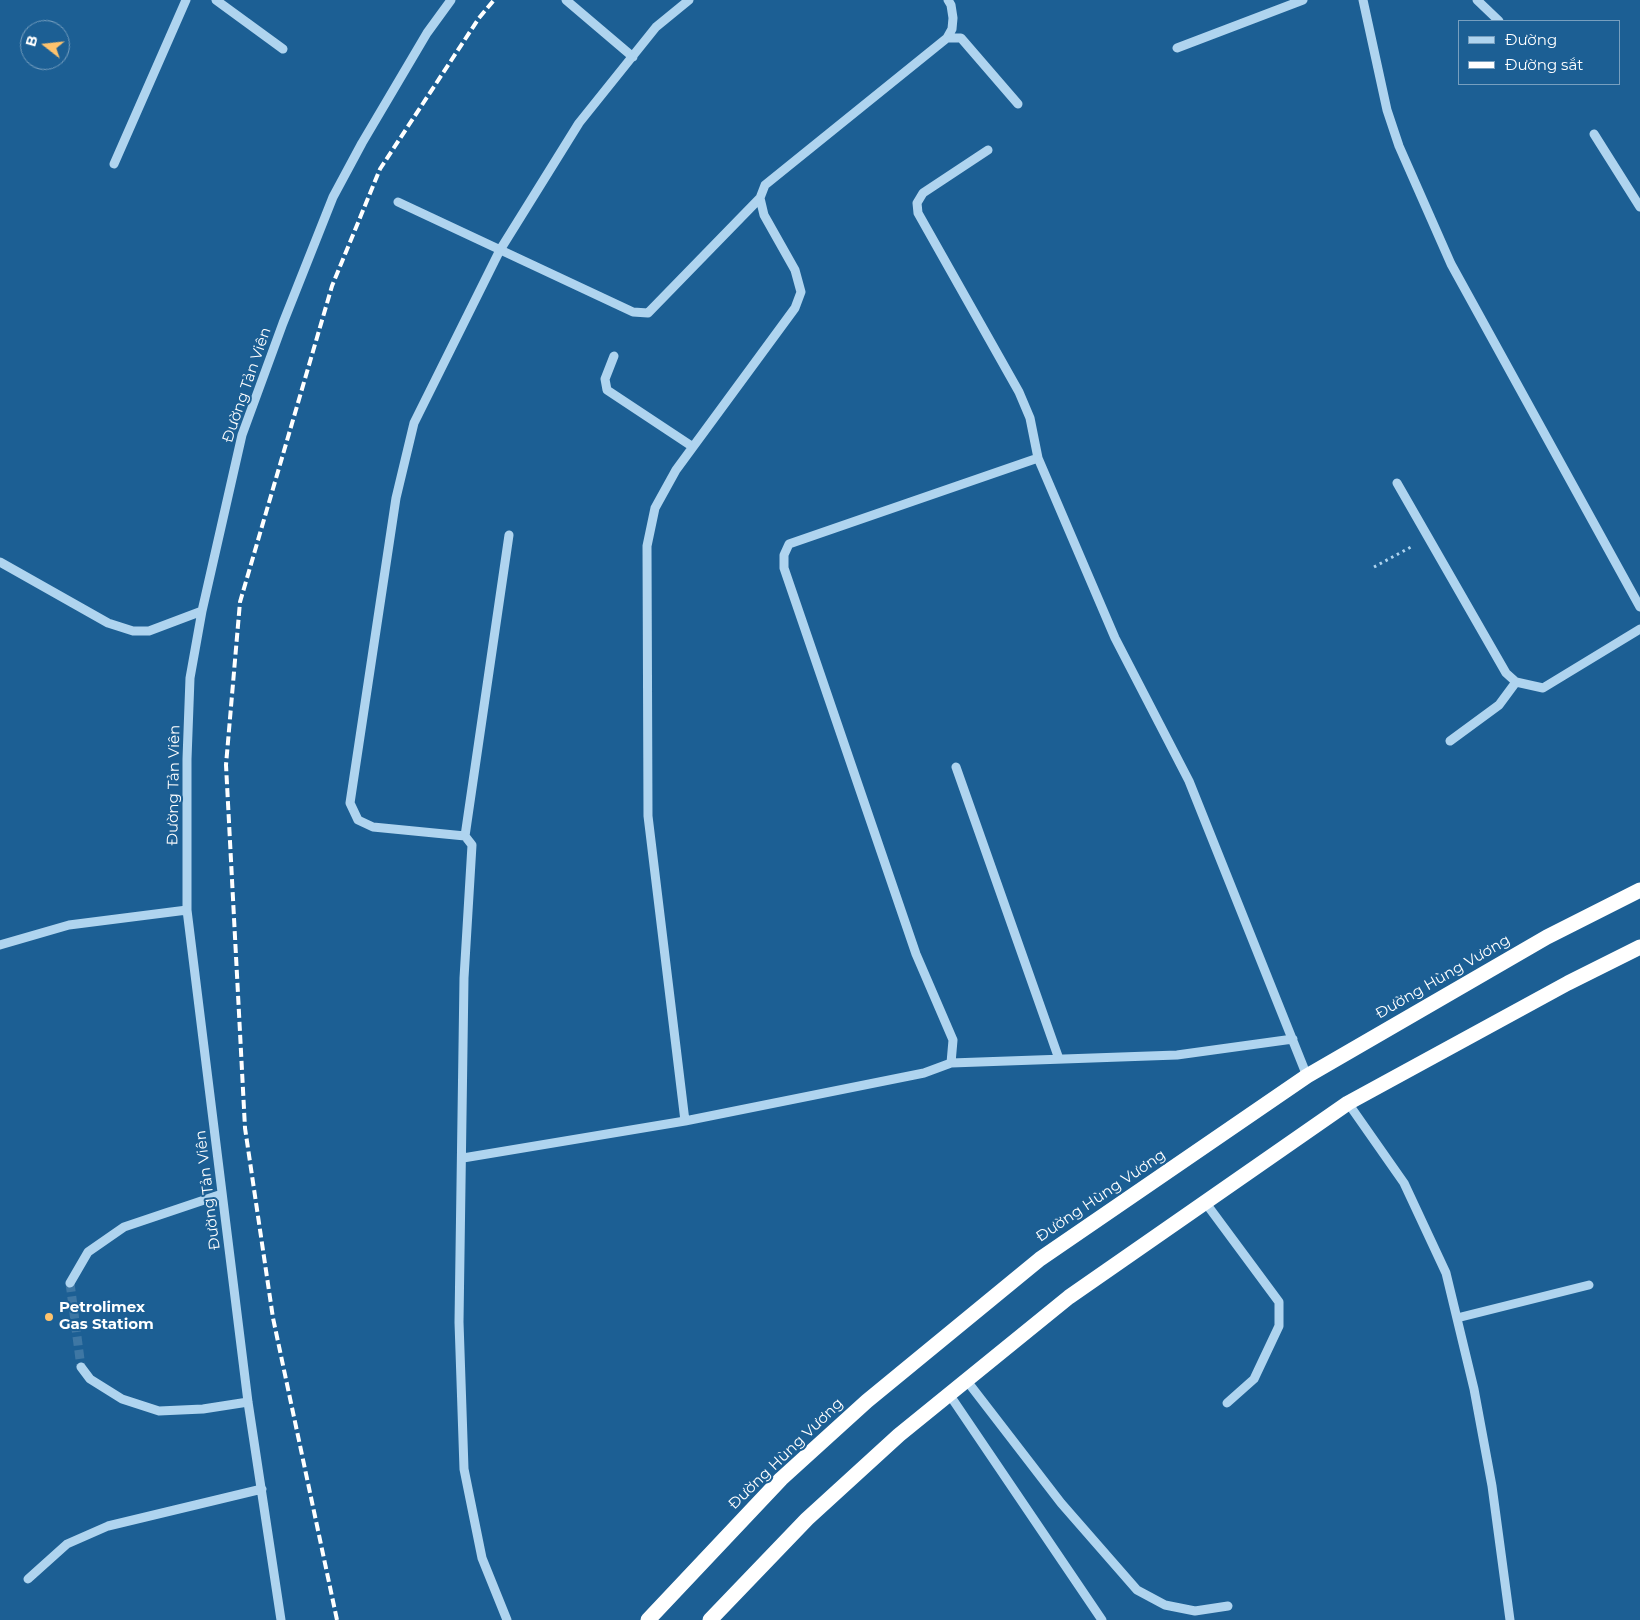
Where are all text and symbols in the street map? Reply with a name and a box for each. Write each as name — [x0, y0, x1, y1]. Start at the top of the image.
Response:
north arrow — [20, 20, 70, 70]
legend — [1458, 20, 1620, 85]
text: Đường — [1505, 30, 1557, 49]
text: B — [21, 34, 42, 49]
text: Đường sắt — [1505, 55, 1583, 74]
street label: Đường Tản Viên — [219, 325, 275, 445]
street label: Đường Tản Viên — [164, 725, 184, 845]
street label: Đường Hùng Vương — [1373, 931, 1513, 1023]
street label: Đường Tản Viên — [192, 1129, 224, 1251]
street label: Đường Hùng Vương — [1033, 1146, 1169, 1246]
place label: Petrolimex Gas Statiom — [59, 1299, 154, 1334]
marker: Petrolimex Gas Statiom — [43, 1311, 55, 1323]
street label: Đường Hùng Vương — [725, 1395, 847, 1513]

